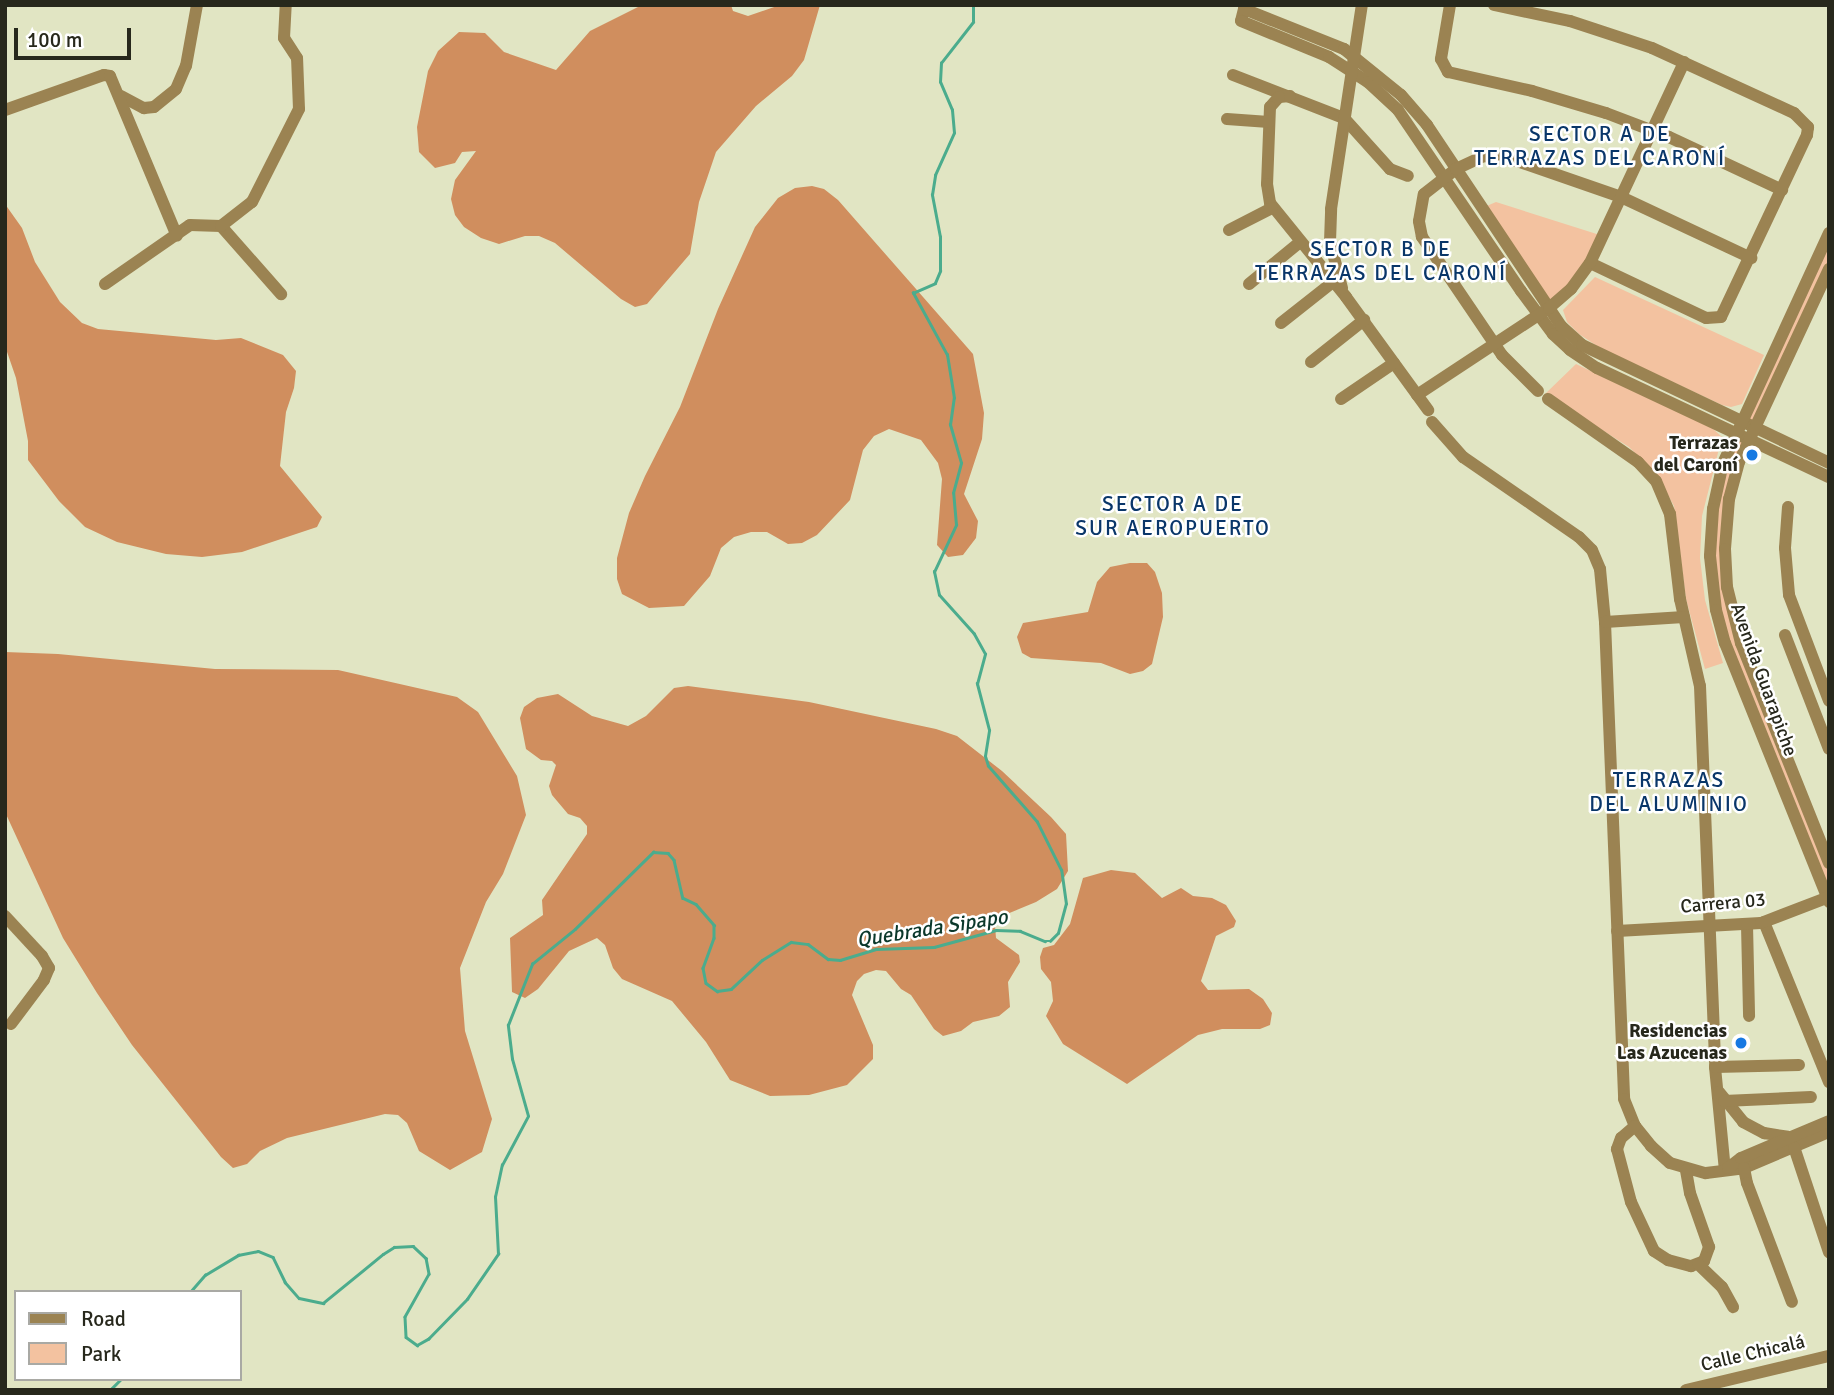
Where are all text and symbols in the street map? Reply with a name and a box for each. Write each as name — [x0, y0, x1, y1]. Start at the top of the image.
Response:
scale bar — [18, 14, 135, 58]
text: 100 m — [27, 27, 82, 53]
district label: SECTOR A DE TERRAZAS DEL CARONÍ — [1476, 121, 1724, 171]
district label: SECTOR B DE TERRAZAS DEL CARONÍ — [1257, 236, 1505, 286]
place label: Terrazas del Caroní — [1654, 433, 1738, 477]
marker: Terrazas del Caroní — [1744, 447, 1760, 463]
district label: SECTOR A DE SUR AEROPUERTO — [1077, 491, 1269, 541]
street label: Avenida Guarapiche — [1725, 600, 1801, 760]
district label: TERRAZAS DEL ALUMINIO — [1591, 767, 1747, 817]
street label: Carrera 03 — [1680, 889, 1766, 919]
water label: Quebrada Sipapo — [855, 904, 1009, 952]
place label: Residencias Las Azucenas — [1617, 1021, 1727, 1065]
marker: Residencias Las Azucenas — [1733, 1035, 1749, 1051]
legend — [14, 1290, 242, 1381]
text: Road — [81, 1306, 126, 1332]
street label: Calle Chicalá — [1699, 1331, 1807, 1377]
text: Park — [81, 1341, 121, 1367]

